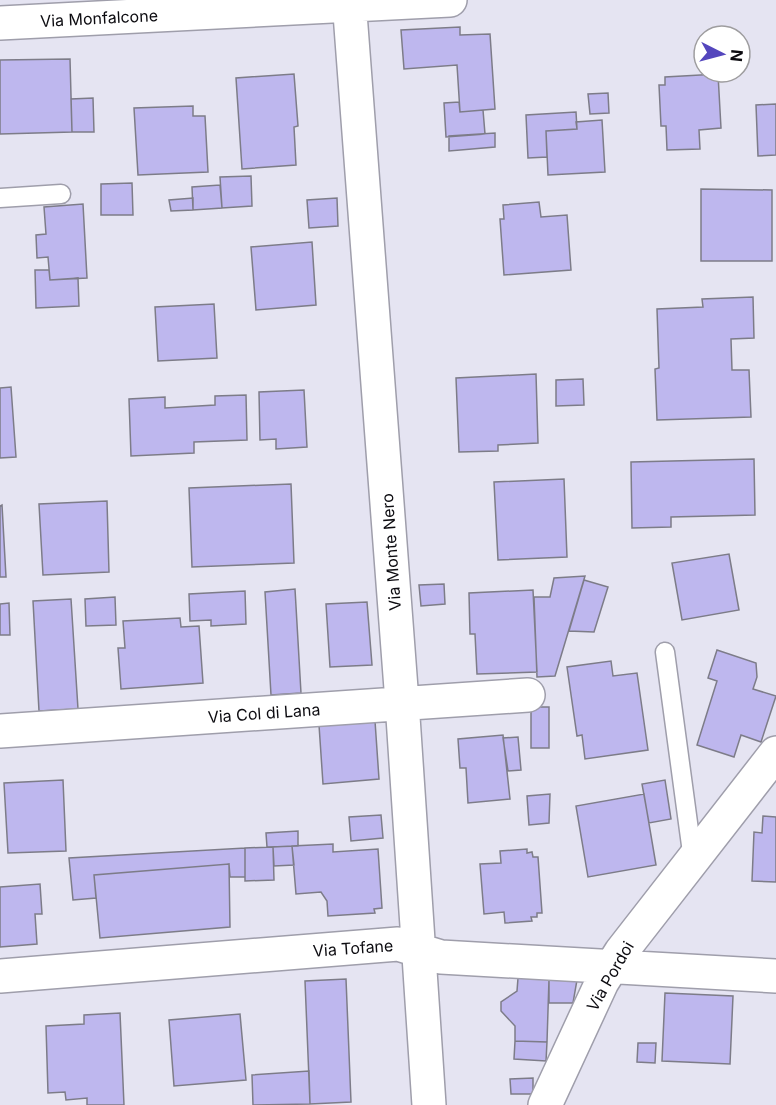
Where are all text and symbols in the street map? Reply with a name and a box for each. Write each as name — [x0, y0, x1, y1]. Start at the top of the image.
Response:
street label: Via Monfalcone — [40, 5, 158, 31]
north arrow — [692, 24, 752, 84]
text: N — [726, 48, 748, 63]
street label: Via Monte Nero — [377, 493, 405, 611]
street label: Via Col di Lana — [207, 699, 321, 727]
street label: Via Tofane — [312, 935, 394, 961]
street label: Via Pordoi — [582, 938, 638, 1014]

